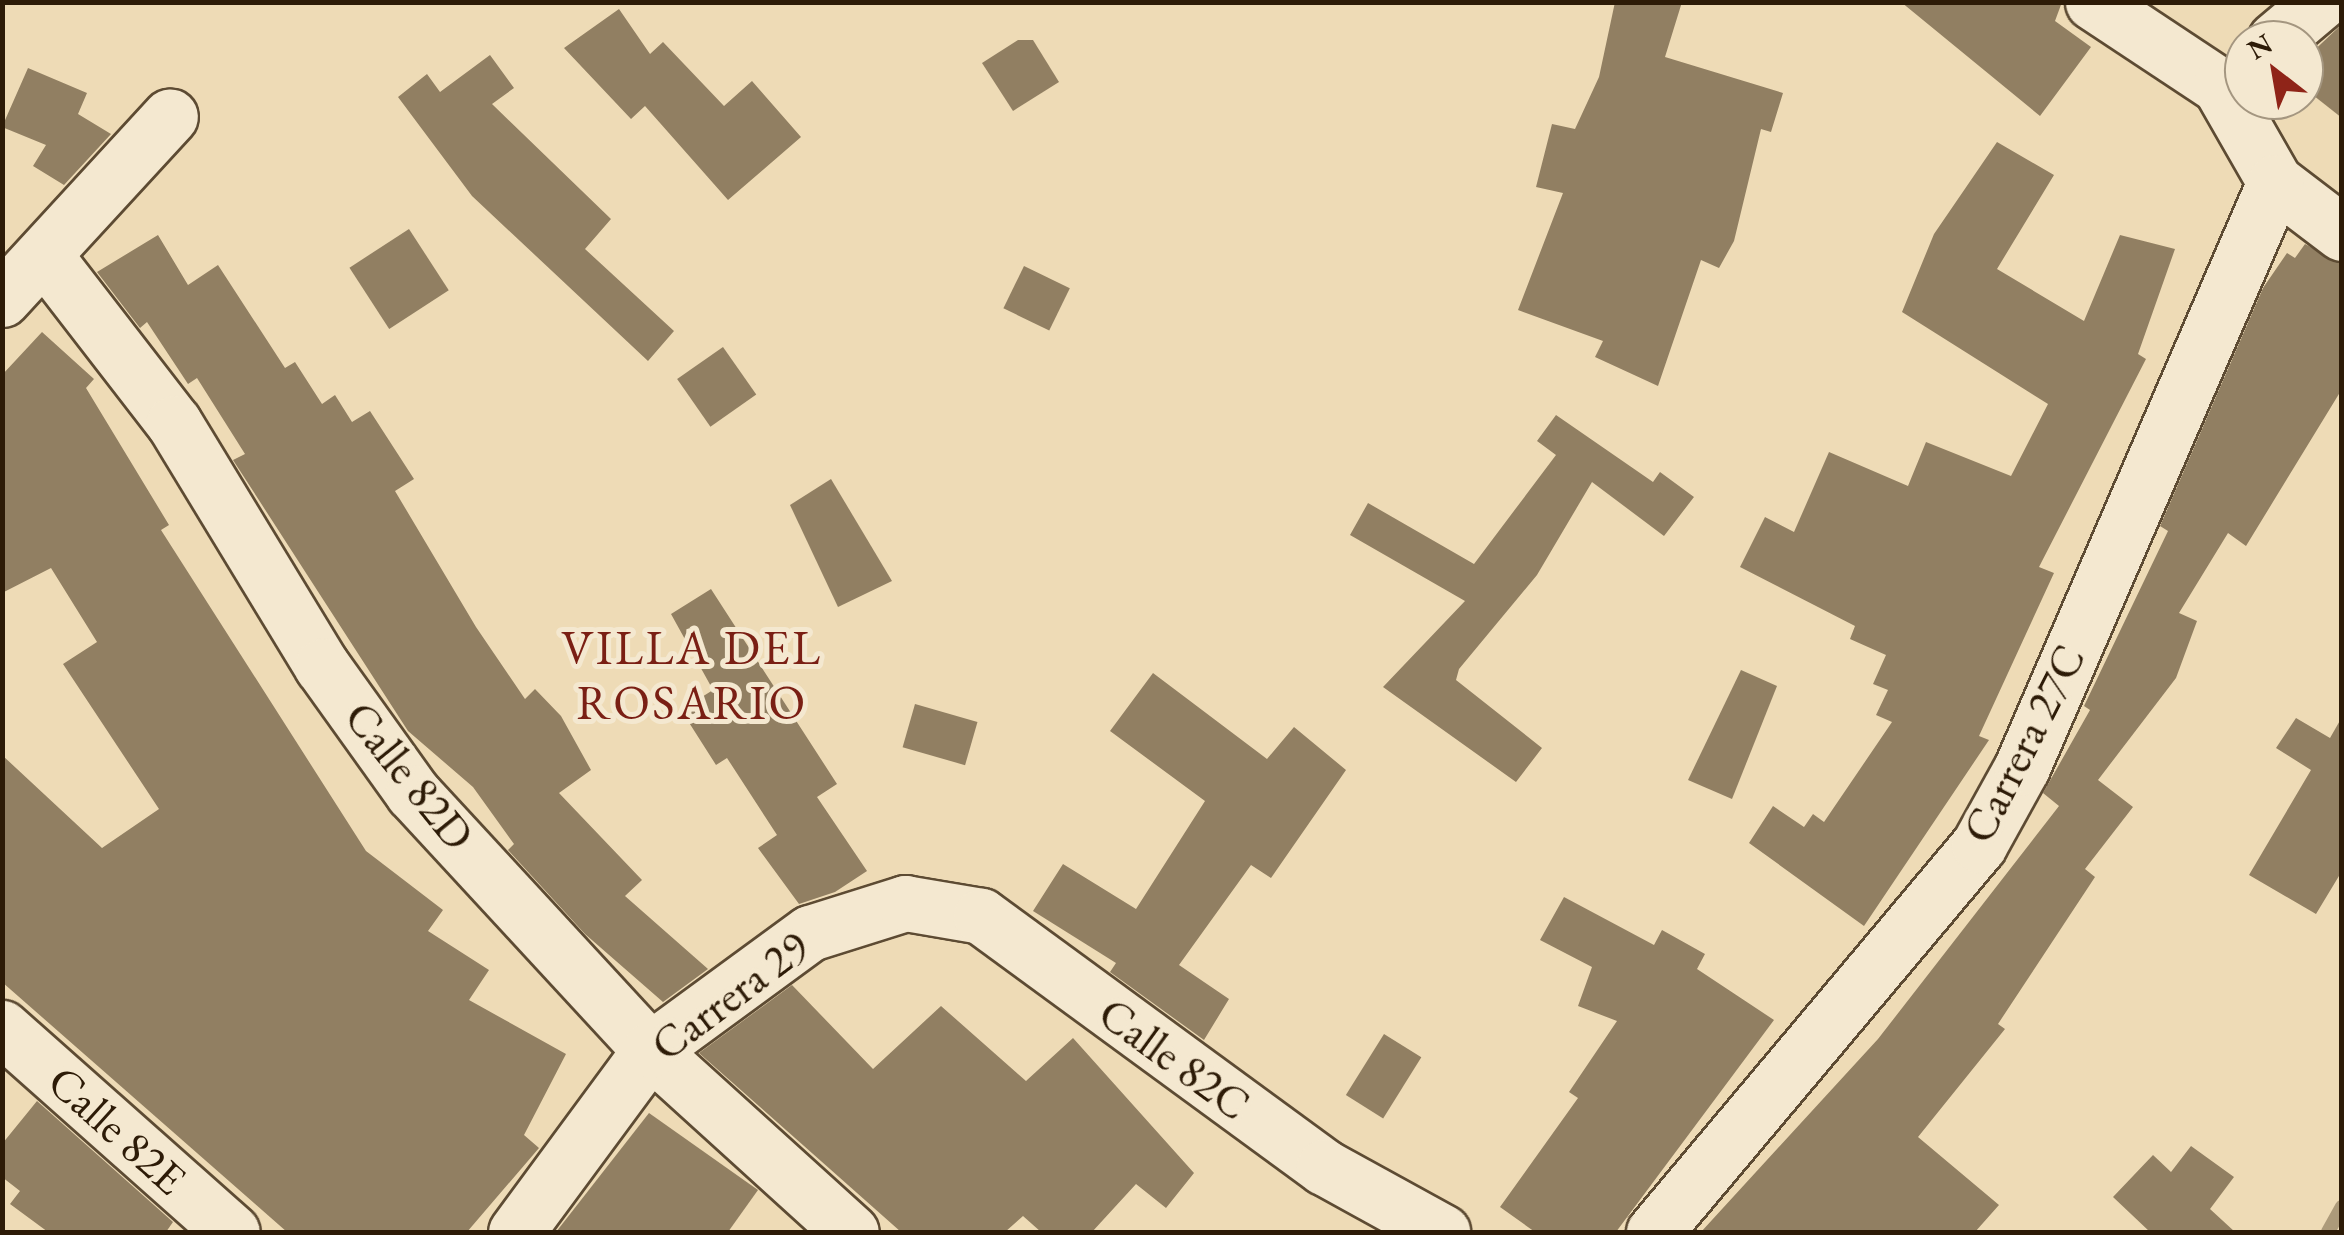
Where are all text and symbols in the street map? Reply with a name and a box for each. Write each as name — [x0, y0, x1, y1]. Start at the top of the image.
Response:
north arrow — [2224, 20, 2324, 120]
text: N — [2241, 25, 2279, 67]
district label: VILLA DEL ROSARIO — [561, 618, 823, 731]
street label: Carrera 27C — [1951, 636, 2097, 852]
street label: Calle 82D — [333, 691, 485, 861]
street label: Carrera 29 — [641, 919, 819, 1073]
street label: Calle 82C — [1088, 986, 1260, 1132]
street label: Calle 82E — [37, 1054, 197, 1206]

